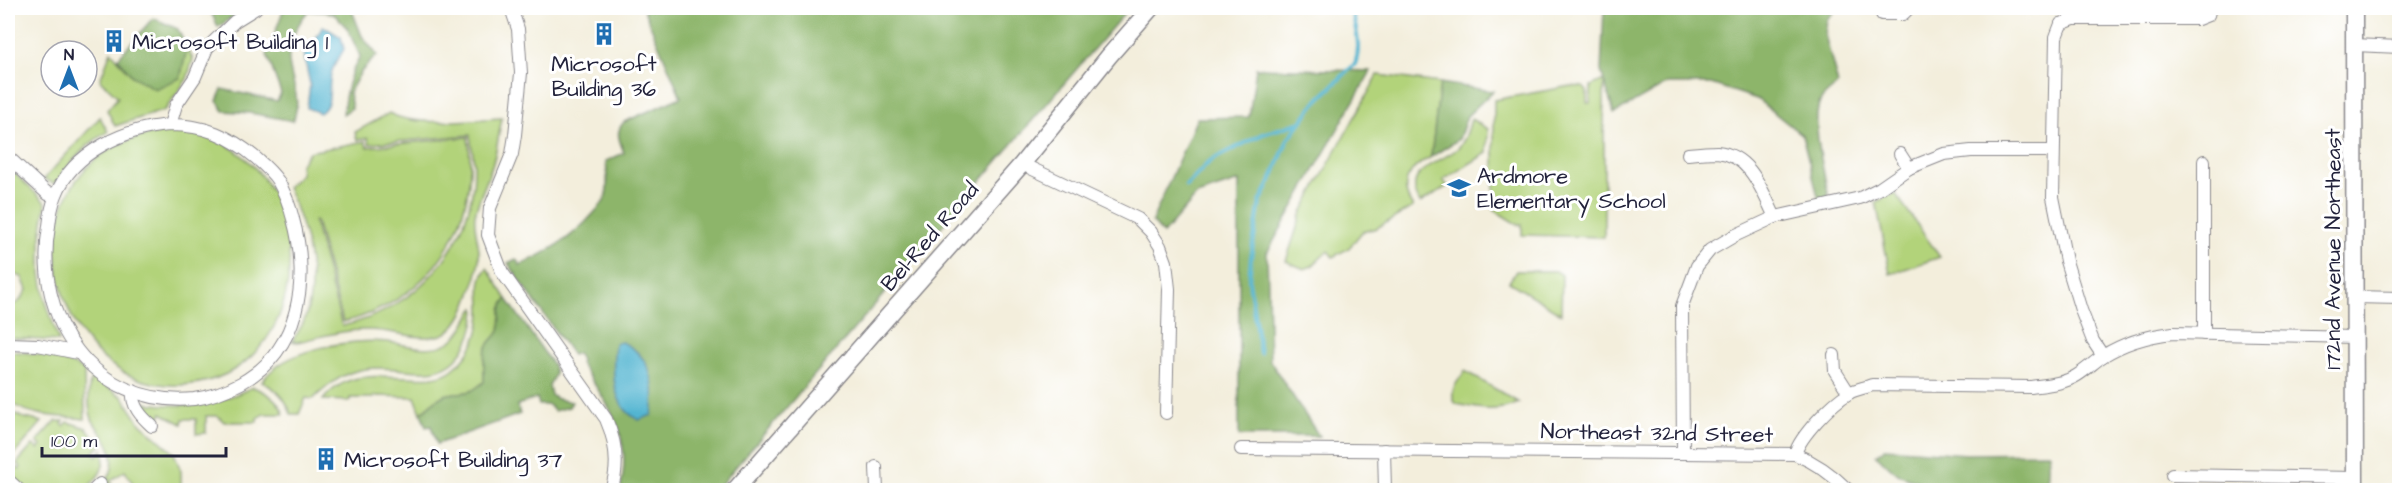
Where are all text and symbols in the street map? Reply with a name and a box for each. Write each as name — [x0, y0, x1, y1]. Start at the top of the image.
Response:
building icon: Microsoft Building 36 — [591, 21, 617, 47]
place label: Microsoft Building 1 — [132, 27, 329, 59]
building icon: Microsoft Building 1 — [101, 28, 127, 54]
north arrow — [39, 39, 99, 99]
text: N — [64, 44, 74, 66]
place label: Microsoft Building 36 — [551, 49, 657, 106]
street label: 172nd Avenue Northeast — [2318, 128, 2349, 370]
place label: Ardmore Elementary School — [1477, 161, 1666, 218]
street label: Bel-Red Road — [874, 175, 986, 298]
school or university icon: Ardmore Elementary School — [1446, 175, 1472, 201]
street label: Northeast 32nd Street — [1540, 416, 1774, 451]
scale bar — [42, 420, 226, 458]
text: 100 m — [51, 429, 97, 454]
place label: Microsoft Building 37 — [344, 445, 563, 477]
building icon: Microsoft Building 37 — [313, 446, 339, 472]

